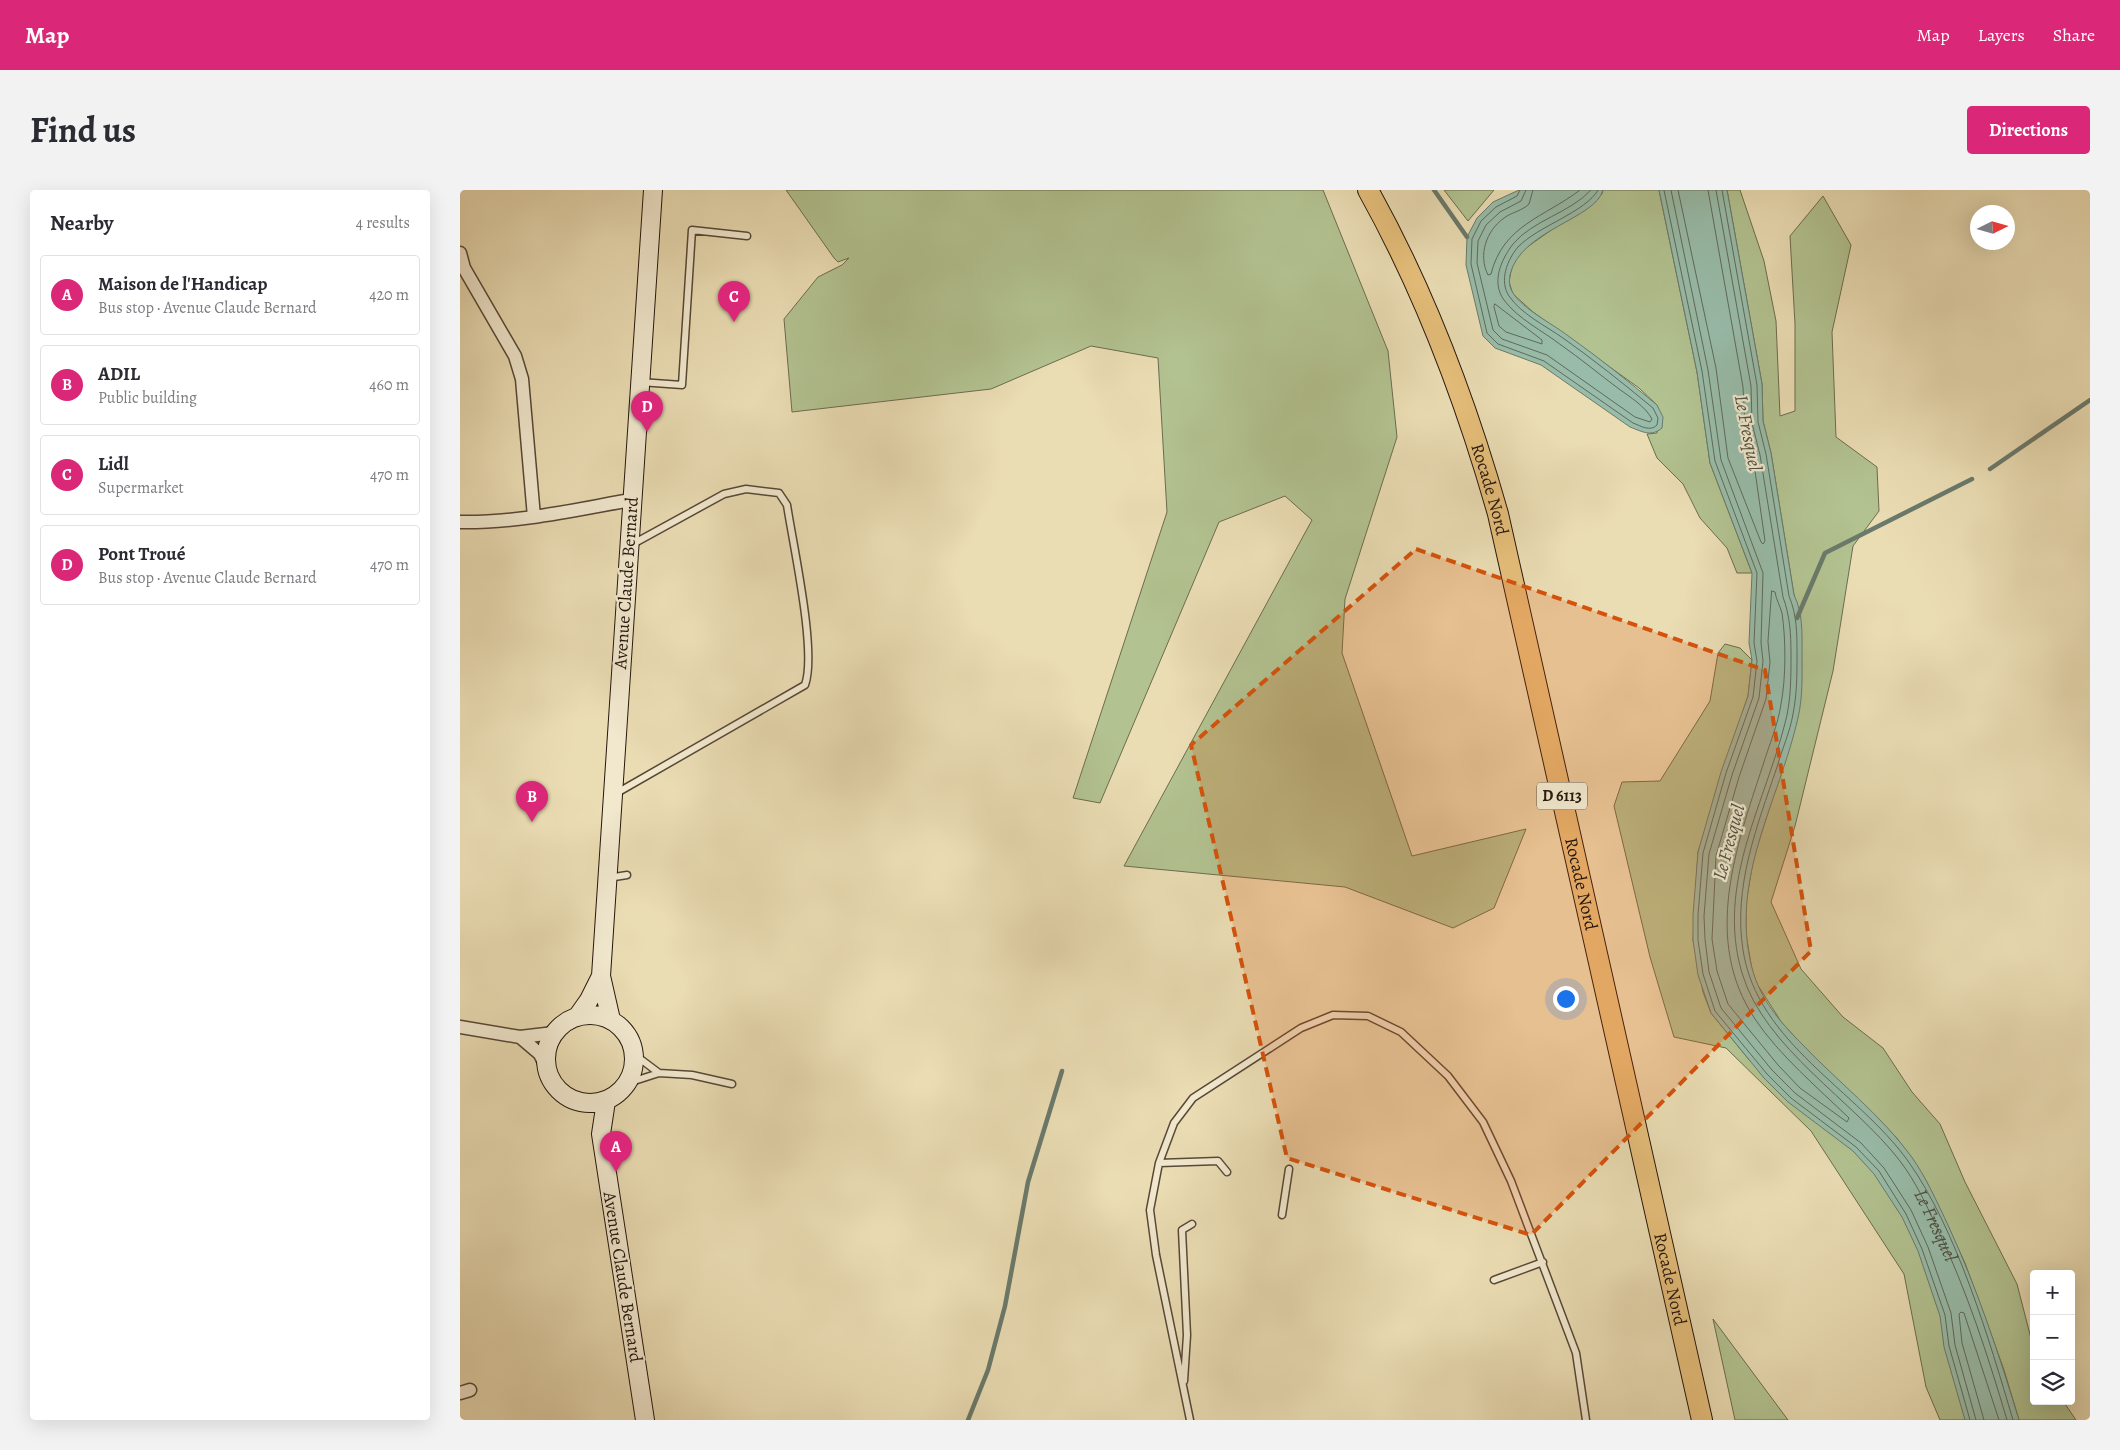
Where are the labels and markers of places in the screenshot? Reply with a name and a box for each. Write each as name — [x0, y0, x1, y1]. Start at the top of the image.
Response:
pin: C — [718, 281, 750, 322]
pin: D — [631, 391, 663, 432]
pin: B — [516, 781, 548, 822]
pin: A — [600, 1131, 632, 1172]

